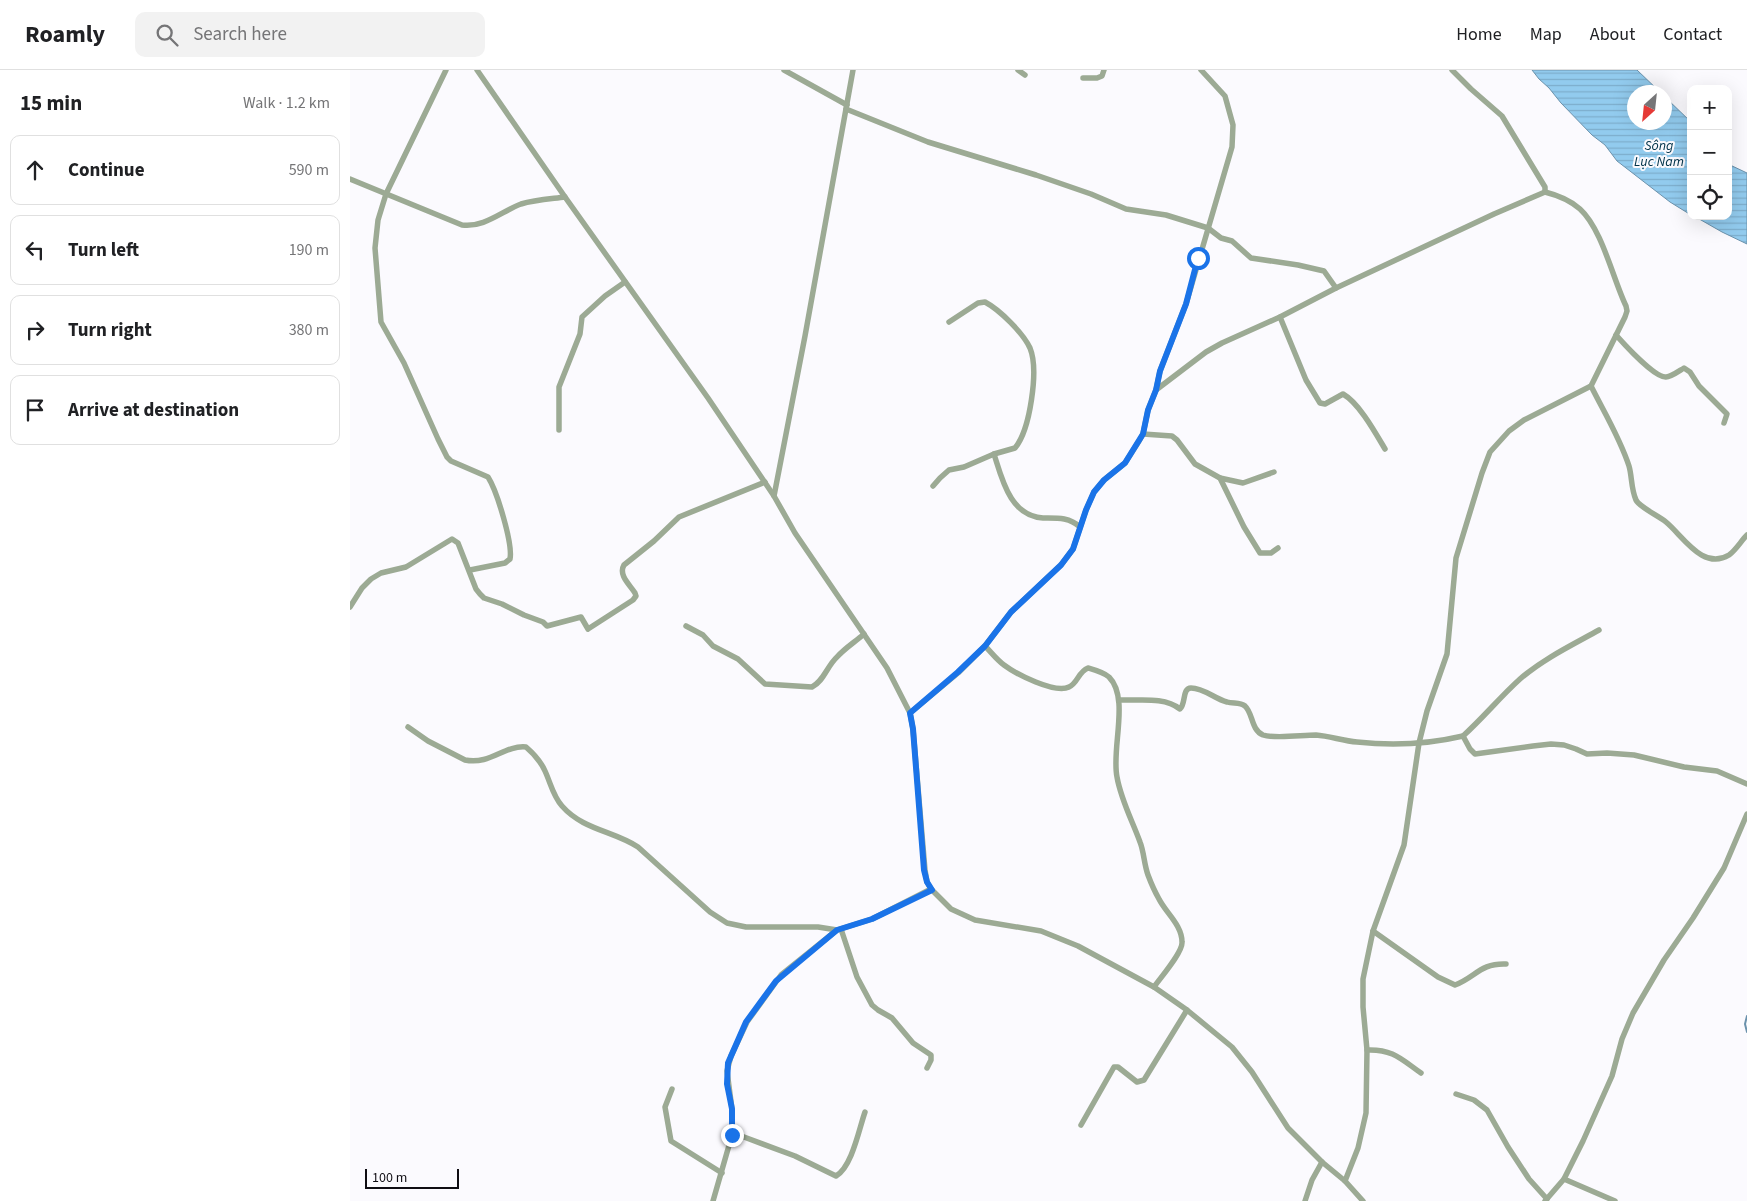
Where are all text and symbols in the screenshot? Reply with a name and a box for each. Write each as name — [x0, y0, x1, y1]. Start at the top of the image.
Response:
search box — [135, 12, 485, 57]
text: Roamly — [25, 17, 105, 52]
icon: search — [153, 21, 181, 49]
text: Search here — [193, 21, 287, 48]
text: Home — [1456, 22, 1502, 47]
text: Map — [1530, 22, 1562, 47]
text: About — [1590, 22, 1635, 47]
text: Contact — [1663, 22, 1722, 47]
north arrow — [1627, 85, 1672, 130]
map controls — [1687, 85, 1732, 220]
button: + — [1687, 85, 1732, 130]
text: 15 min — [20, 88, 82, 118]
text: Walk · 1.2 km — [243, 92, 330, 114]
button: − — [1687, 130, 1732, 175]
water label: Sông Lục Nam — [1634, 136, 1684, 172]
icon: ahead — [21, 156, 49, 184]
text: Continue — [68, 157, 145, 184]
text: 590 m — [289, 159, 329, 181]
button: locate — [1687, 175, 1732, 220]
icon: left — [21, 236, 49, 264]
text: Turn left — [68, 237, 139, 264]
text: 190 m — [289, 239, 329, 261]
route start — [1187, 247, 1210, 270]
icon: right — [21, 316, 49, 344]
text: Turn right — [68, 317, 152, 344]
text: 380 m — [289, 319, 329, 341]
icon: arrive — [21, 396, 49, 424]
text: Arrive at destination — [68, 397, 239, 424]
route end — [721, 1124, 744, 1147]
scale bar — [365, 1166, 459, 1189]
text: 100 m — [372, 1168, 407, 1188]

